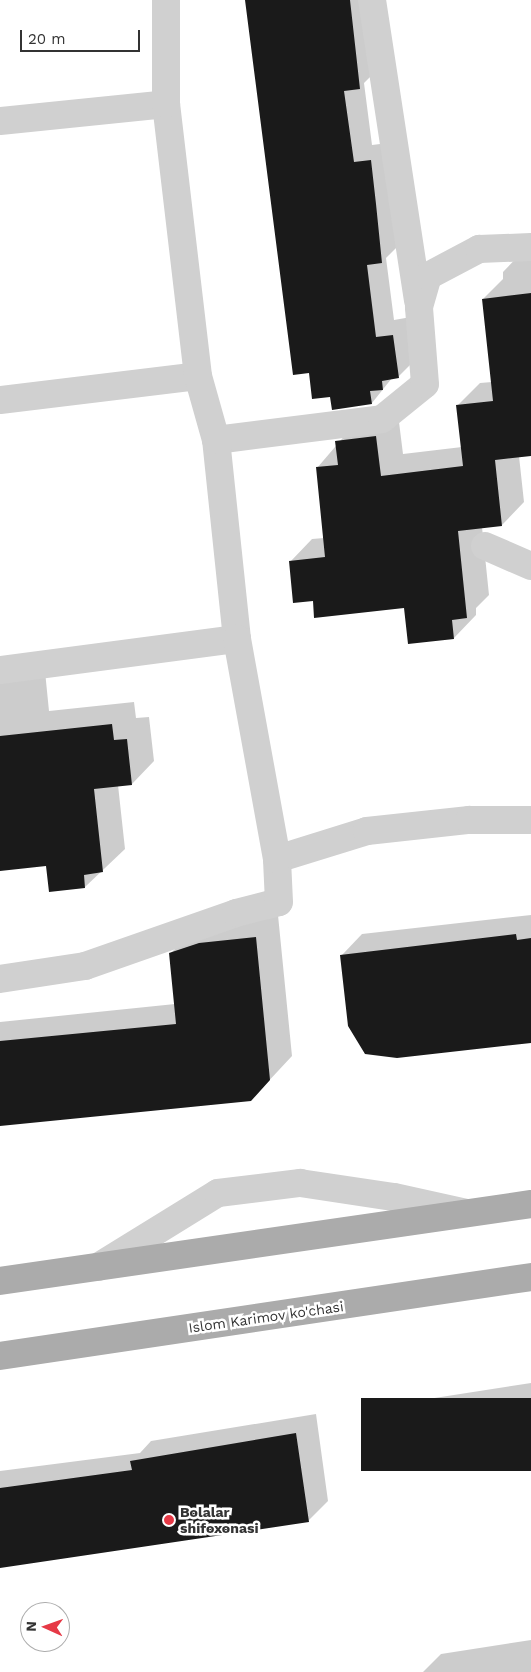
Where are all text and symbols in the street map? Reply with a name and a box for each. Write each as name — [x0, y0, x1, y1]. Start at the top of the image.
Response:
scale bar — [22, 20, 142, 52]
text: 20 m — [28, 30, 66, 48]
street label: Islom Karimov ko'chasi — [187, 1298, 345, 1336]
place label: Bolalar shifoxonasi — [180, 1504, 259, 1536]
marker: Bolalar shifoxonasi — [162, 1513, 176, 1527]
north arrow — [20, 1602, 70, 1652]
text: N — [23, 1621, 39, 1632]

